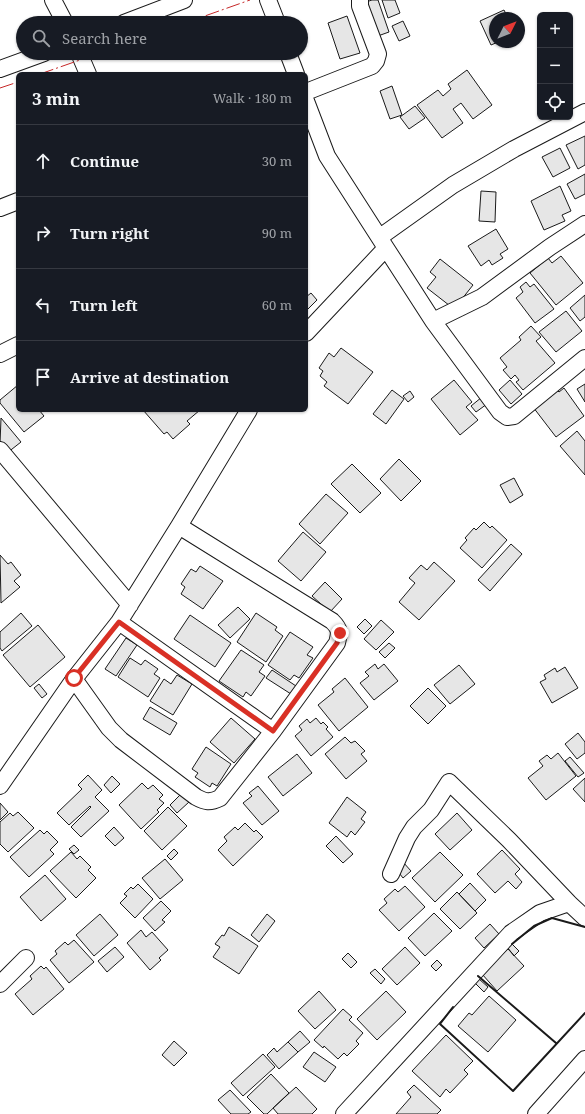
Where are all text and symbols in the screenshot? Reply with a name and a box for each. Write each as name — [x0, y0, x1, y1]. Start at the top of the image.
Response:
north arrow — [489, 12, 525, 48]
map controls — [537, 12, 573, 120]
button: + — [537, 12, 573, 48]
search box — [16, 16, 308, 60]
icon: search — [30, 27, 52, 49]
text: Search here — [62, 28, 147, 48]
button: − — [537, 48, 573, 84]
button: locate — [537, 84, 573, 120]
text: 3 min — [32, 87, 80, 110]
text: Walk · 180 m — [213, 89, 292, 107]
icon: ahead — [32, 150, 54, 172]
text: Continue — [70, 151, 139, 171]
text: 30 m — [262, 152, 292, 170]
icon: right — [32, 222, 54, 244]
text: Turn right — [70, 223, 149, 243]
text: 90 m — [262, 224, 292, 242]
icon: left — [32, 294, 54, 316]
text: Turn left — [70, 295, 138, 315]
text: 60 m — [262, 296, 292, 314]
icon: arrive — [32, 366, 54, 388]
text: Arrive at destination — [70, 367, 229, 387]
route end — [331, 624, 349, 642]
route start — [65, 669, 83, 687]

